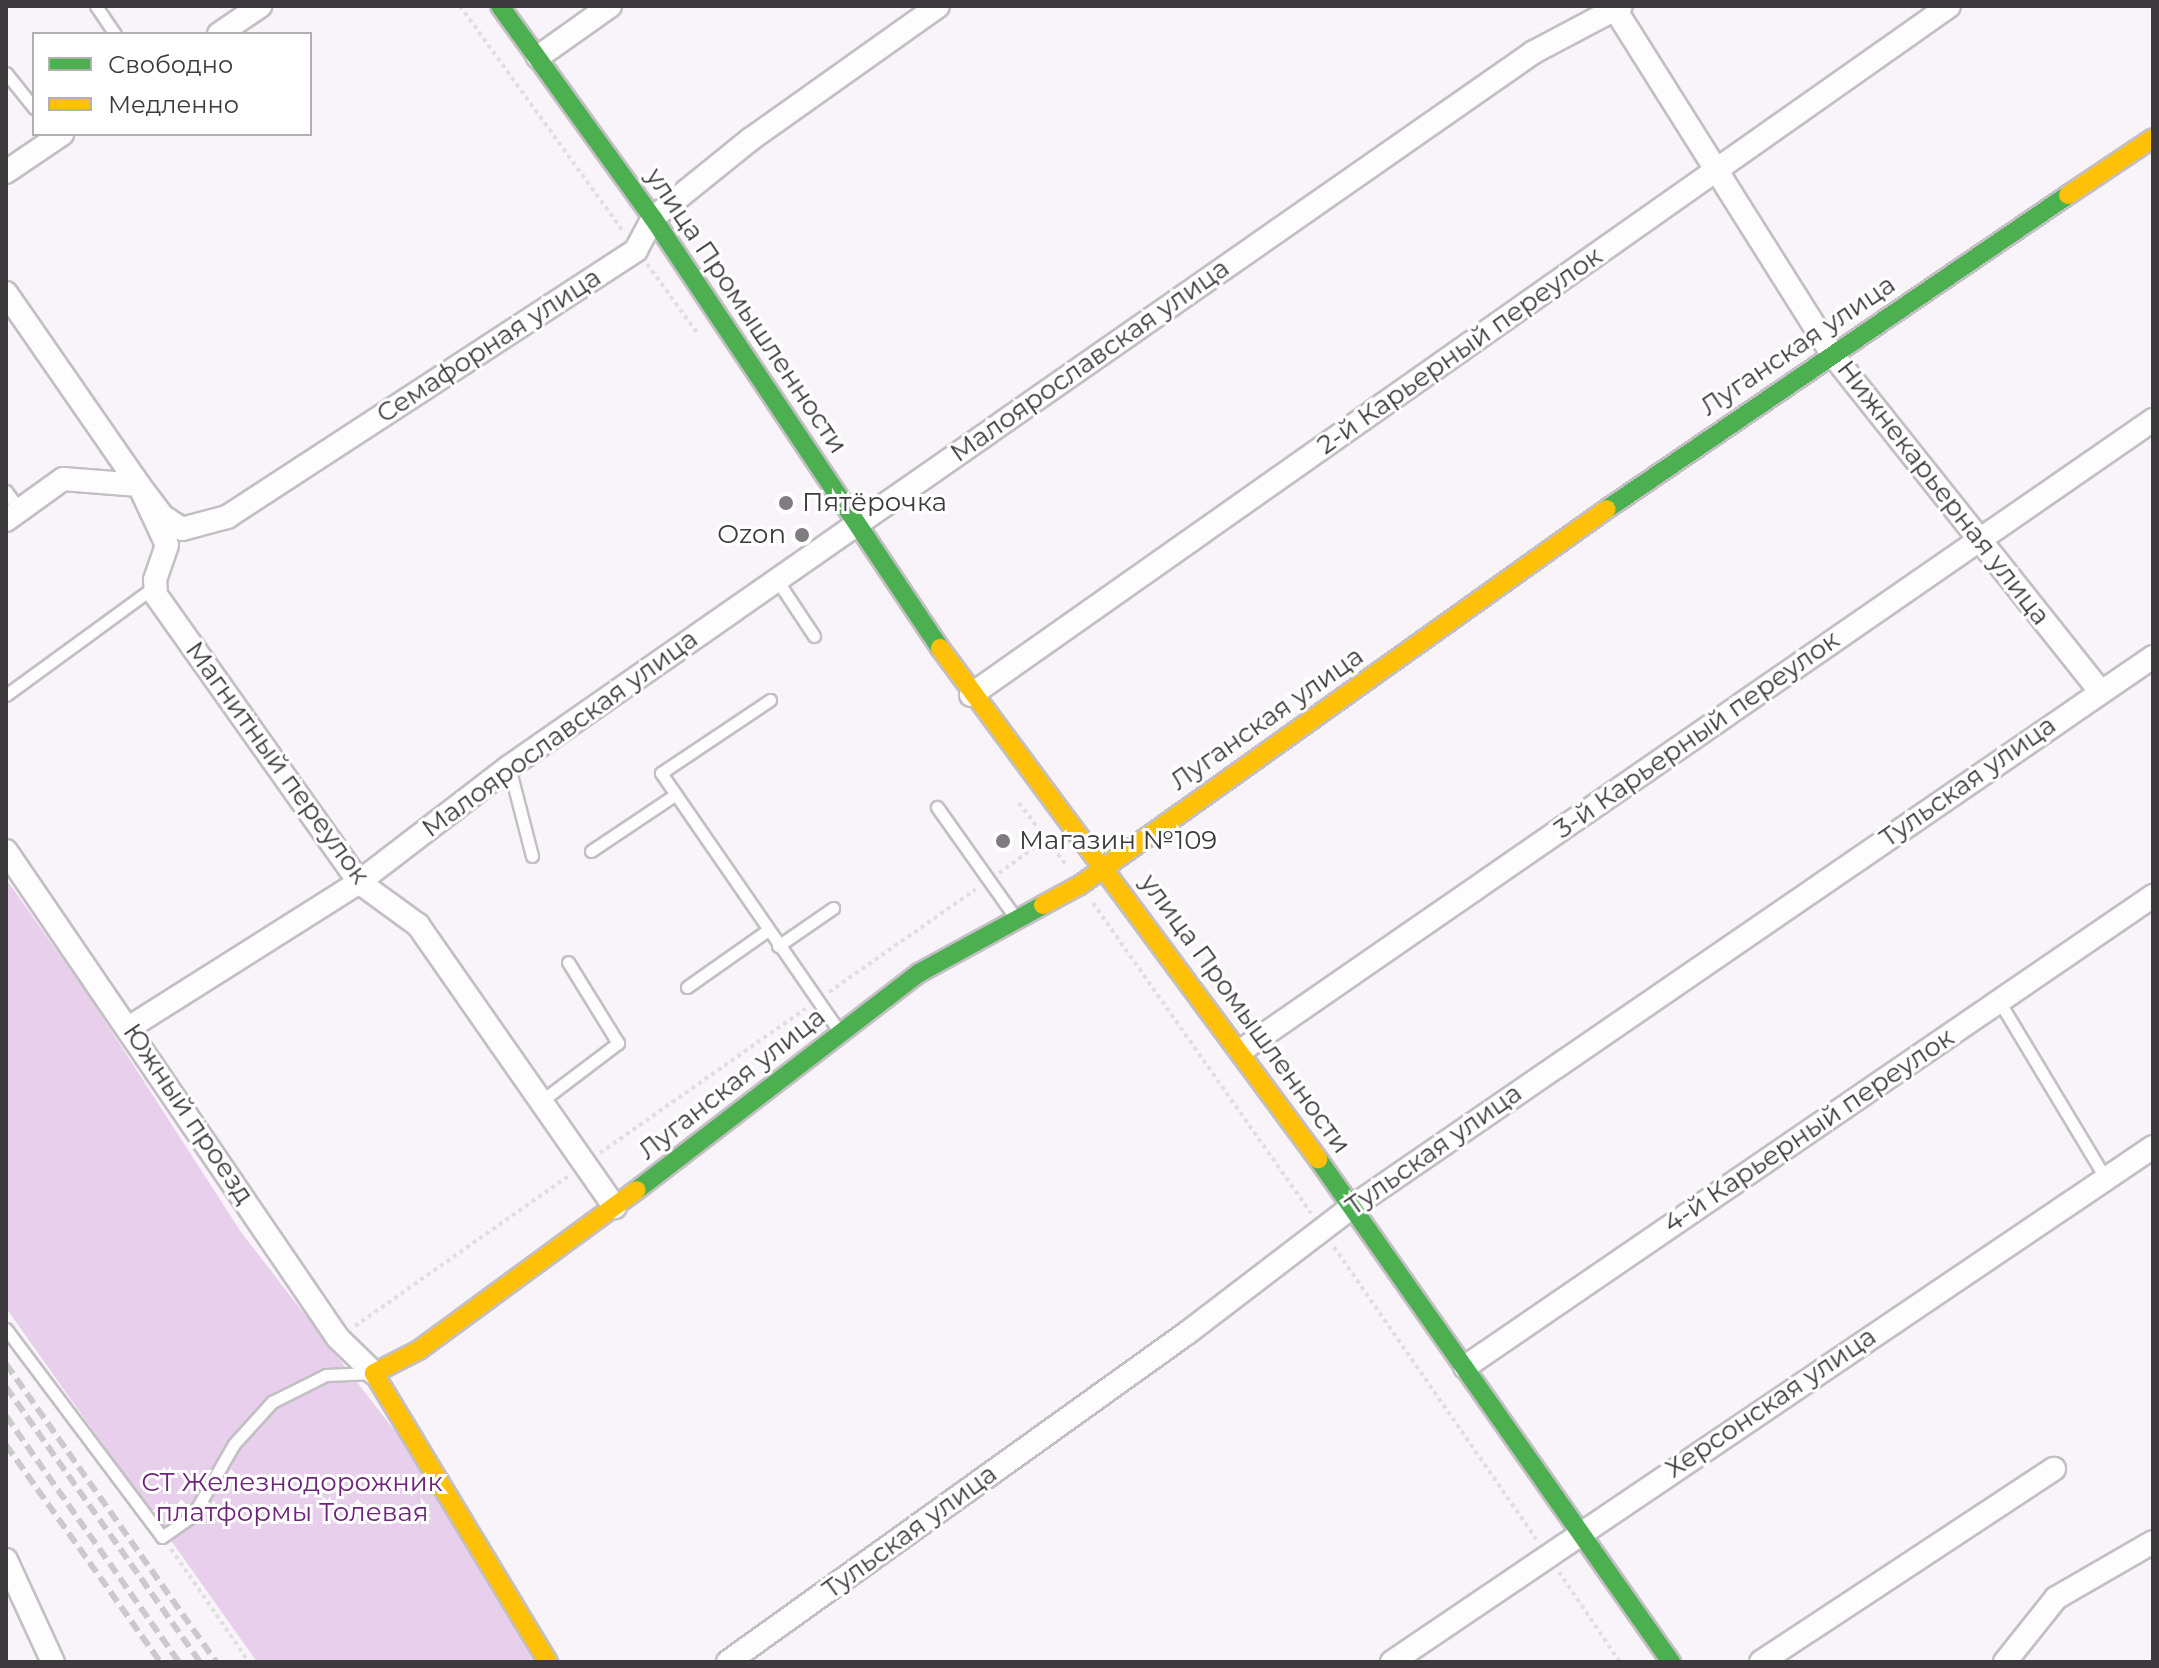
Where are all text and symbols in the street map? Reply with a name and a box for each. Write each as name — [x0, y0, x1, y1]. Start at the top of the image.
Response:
legend — [32, 32, 312, 136]
text: Свободно — [108, 50, 233, 79]
text: Медленно — [108, 90, 239, 119]
street label: улица Промышленности — [639, 162, 853, 460]
street label: 2-й Карьерный переулок — [1312, 241, 1608, 461]
street label: Малоярославская улица — [945, 253, 1235, 469]
street label: Семафорная улица — [371, 262, 607, 430]
street label: Луганская улица — [1695, 269, 1901, 423]
street label: Нижнекарьерная улица — [1830, 354, 2056, 632]
place label: Пятёрочка — [802, 487, 947, 519]
marker: Пятёрочка — [777, 494, 795, 512]
place label: Ozon — [717, 519, 786, 551]
marker: Ozon — [793, 526, 811, 544]
street label: Малоярославская улица — [416, 624, 704, 844]
street label: 3-й Карьерный переулок — [1549, 625, 1845, 845]
street label: Магнитный переулок — [179, 636, 375, 890]
street label: Луганская улица — [1165, 641, 1369, 797]
street label: Тульская улица — [1874, 710, 2062, 854]
place label: Магазин №109 — [1019, 825, 1217, 857]
marker: Магазин №109 — [994, 832, 1012, 850]
street label: улица Промышленности — [1133, 868, 1357, 1160]
street label: Луганская улица — [632, 1001, 832, 1167]
street label: Южный проезд — [116, 1018, 260, 1210]
street label: 4-й Карьерный переулок — [1658, 1022, 1960, 1240]
street label: Тульская улица — [1340, 1078, 1528, 1222]
street label: Херсонская улица — [1660, 1321, 1882, 1485]
street label: Тульская улица — [817, 1458, 1003, 1606]
park label: СТ Железнодорожник платформы Толевая — [141, 1467, 443, 1528]

